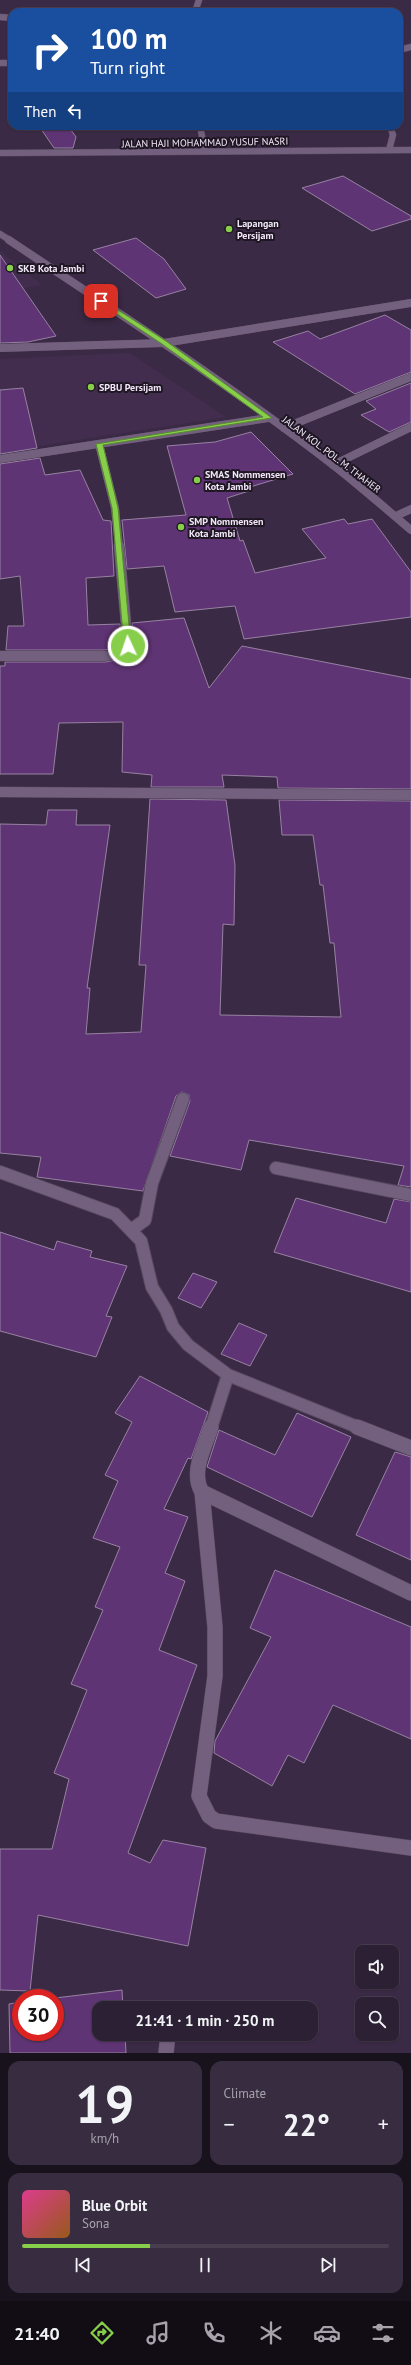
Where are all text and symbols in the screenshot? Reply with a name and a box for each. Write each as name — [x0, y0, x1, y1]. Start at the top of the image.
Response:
text: 100 m — [90, 20, 167, 57]
icon: right — [24, 24, 76, 76]
text: Turn right — [90, 56, 165, 79]
icon: left — [64, 100, 86, 122]
text: Then — [24, 102, 56, 121]
street label: JALAN HAJI MOHAMMAD YUSUF NASRI — [121, 135, 288, 150]
place label: Lapangan Persijam — [237, 217, 279, 242]
marker: Lapangan Persijam — [224, 224, 234, 234]
place label: SKB Kota Jambi — [18, 262, 85, 275]
marker: SKB Kota Jambi — [5, 263, 15, 273]
pin — [84, 284, 118, 318]
icon: arrive — [90, 290, 112, 312]
place label: SPBU Persijam — [99, 381, 161, 394]
marker: SPBU Persijam — [86, 382, 96, 392]
street label: JALAN KOL. POL. M. THAHER — [279, 412, 384, 496]
place label: SMAS Nommensen Kota Jambi — [205, 468, 286, 493]
marker: SMAS Nommensen Kota Jambi — [192, 475, 202, 485]
place label: SMP Nommensen Kota Jambi — [189, 515, 263, 540]
marker: SMP Nommensen Kota Jambi — [176, 522, 186, 532]
position arrow — [107, 625, 149, 667]
map controls — [355, 1945, 399, 2041]
button: sound — [355, 1945, 399, 1989]
speed limit sign: 30 — [12, 1989, 64, 2041]
button: search — [355, 1997, 399, 2041]
text: 21:41 · 1 min · 250 m — [136, 2011, 274, 2030]
text: 19 — [75, 2070, 134, 2137]
text: Climate — [224, 2085, 266, 2102]
text: 22° — [283, 2105, 330, 2144]
text: − — [224, 2110, 235, 2138]
text: + — [378, 2110, 389, 2138]
text: km/h — [91, 2130, 119, 2147]
text: Blue Orbit — [82, 2196, 147, 2215]
text: Sona — [82, 2215, 109, 2232]
icon: previous — [72, 2254, 94, 2276]
icon: pause — [194, 2254, 216, 2276]
icon: next — [317, 2254, 339, 2276]
icon: directions — [88, 2319, 116, 2347]
icon: music — [144, 2319, 172, 2347]
icon: phone — [200, 2319, 228, 2347]
icon: climate — [257, 2319, 285, 2347]
icon: car — [313, 2319, 341, 2347]
icon: filters — [369, 2319, 397, 2347]
text: 21:40 — [14, 2322, 60, 2345]

